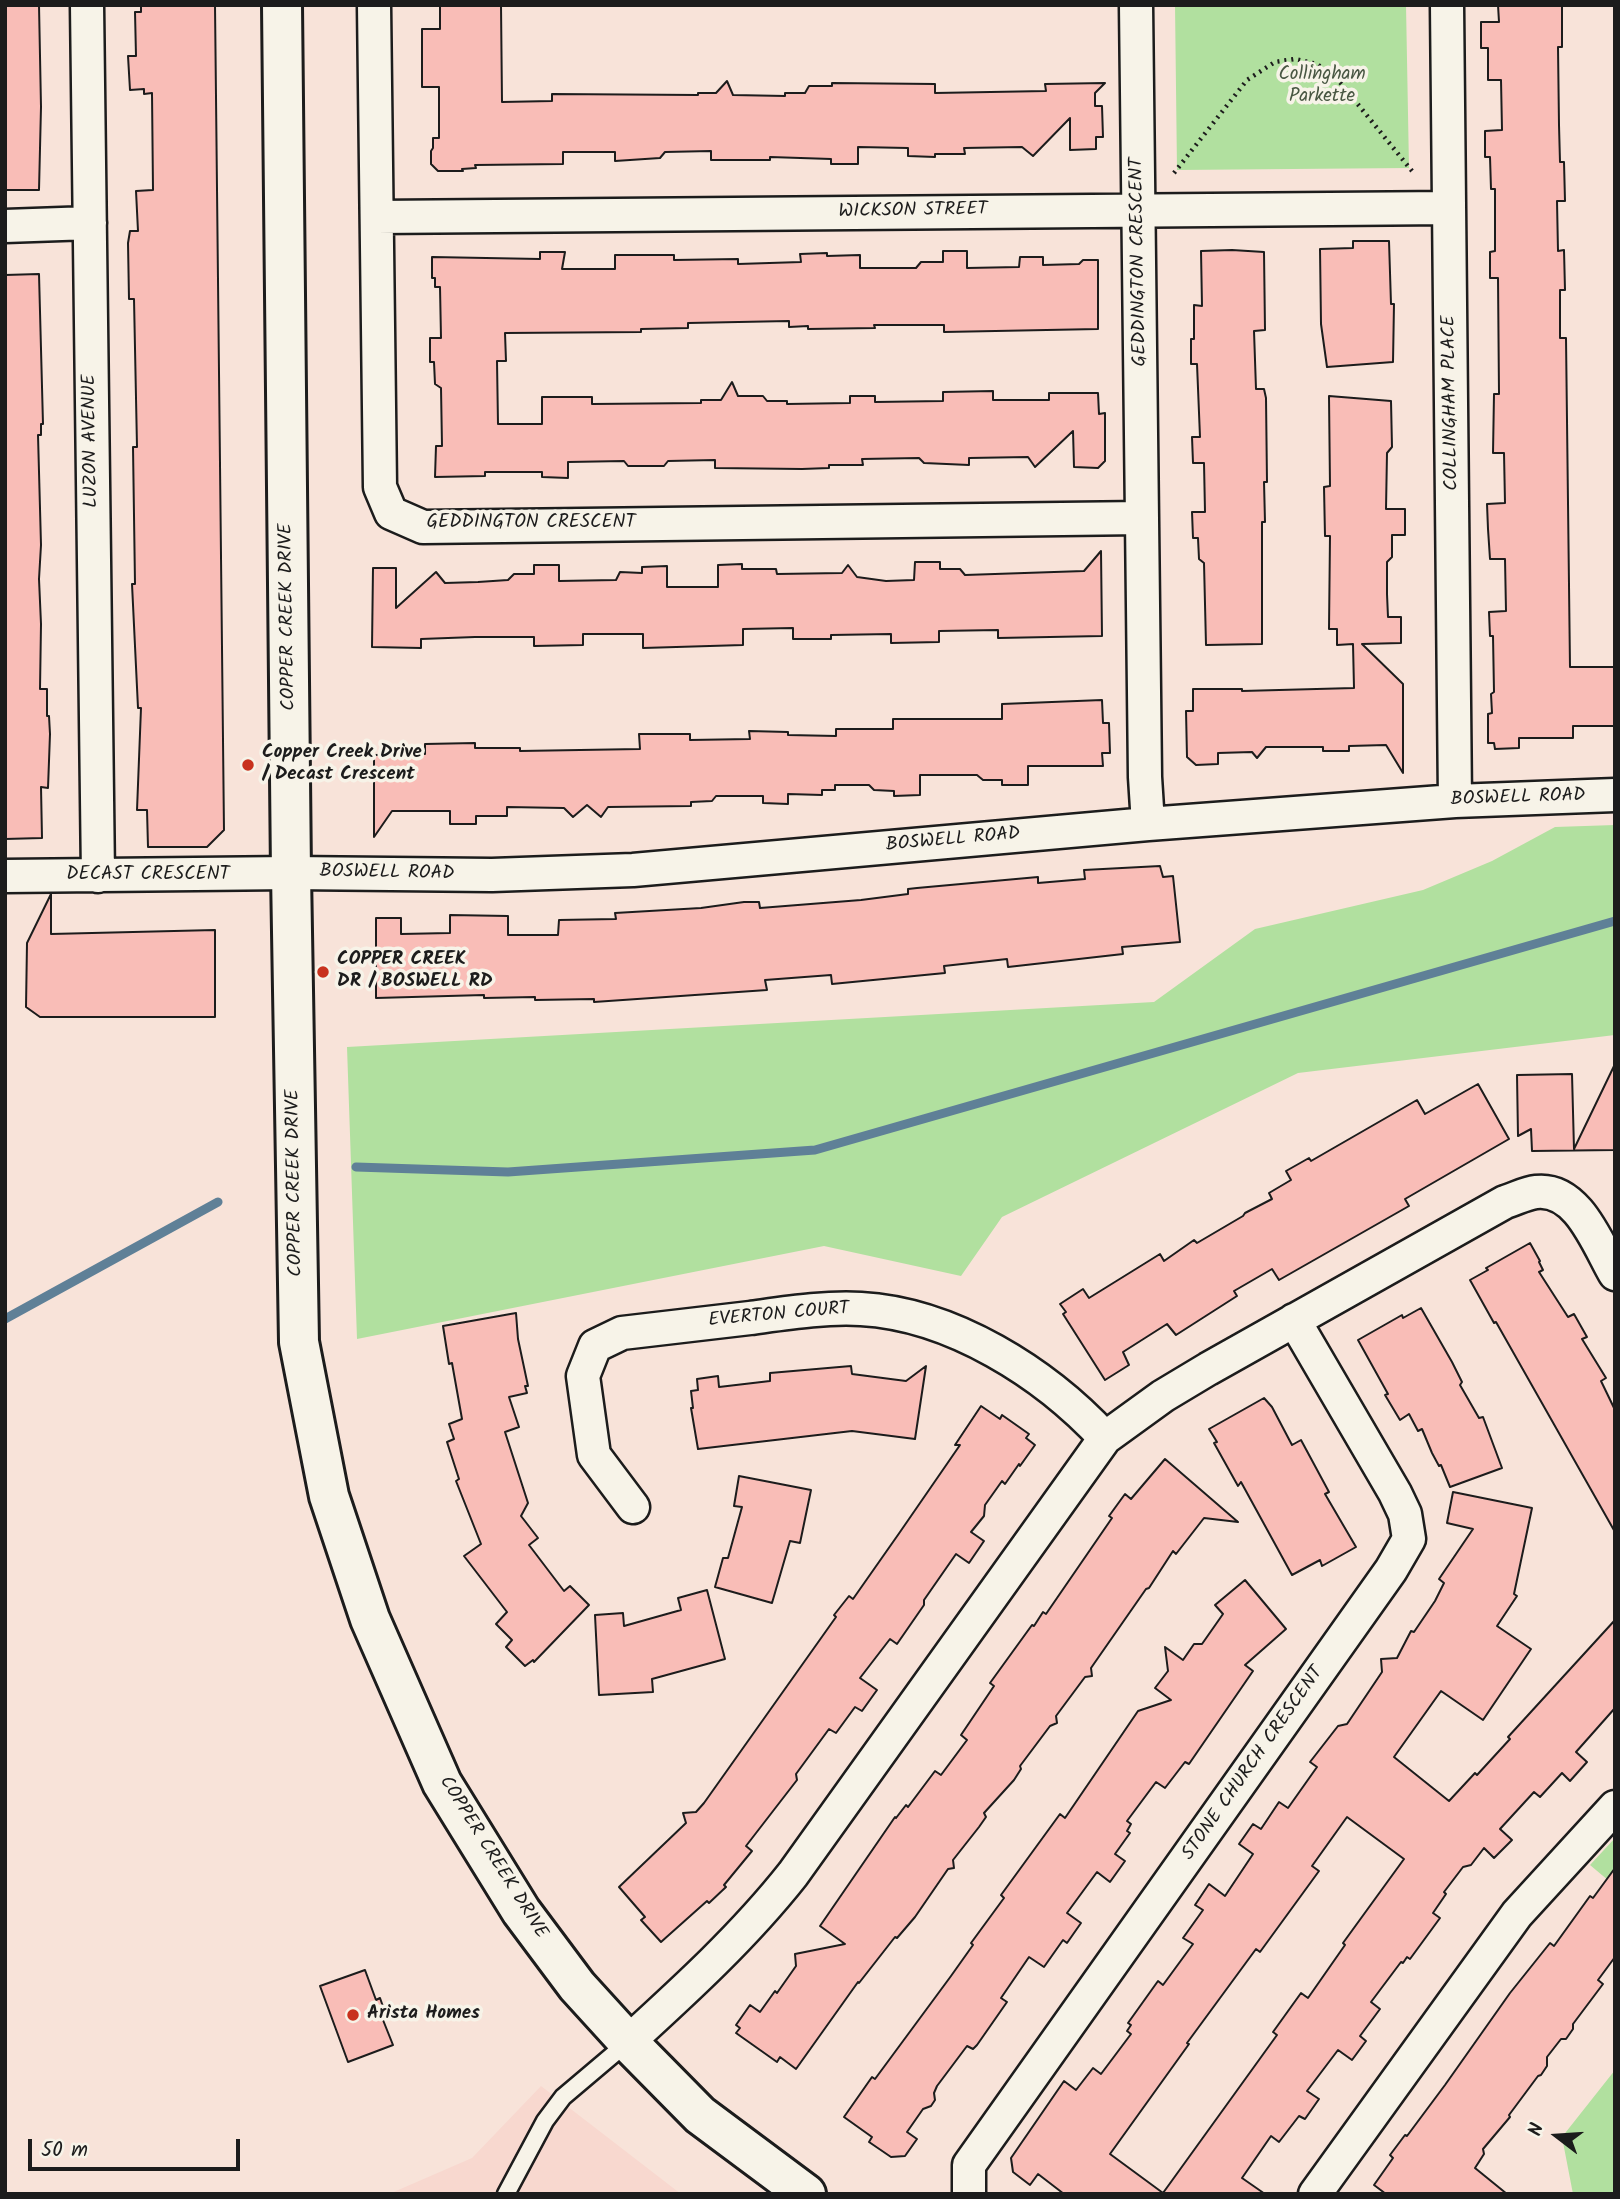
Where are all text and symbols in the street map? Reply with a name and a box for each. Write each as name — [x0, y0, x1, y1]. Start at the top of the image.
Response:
park label: Collingham Parkette — [1278, 65, 1366, 109]
street label: GEDDINGTON CRESCENT — [1127, 157, 1153, 367]
street label: WICKSON STREET — [838, 199, 988, 225]
street label: COLLINGHAM PLACE — [1439, 315, 1465, 491]
street label: LUZON AVENUE — [79, 374, 105, 508]
street label: GEDDINGTON CRESCENT — [426, 513, 636, 535]
street label: COPPER CREEK DRIVE — [276, 523, 302, 711]
place label: Copper Creek Drive / Decast Crescent — [262, 743, 422, 787]
marker: Copper Creek Drive / Decast Crescent — [240, 757, 256, 773]
street label: BOSWELL ROAD — [1450, 785, 1586, 813]
street label: BOSWELL ROAD — [885, 824, 1021, 858]
street label: BOSWELL ROAD — [319, 861, 455, 887]
street label: DECAST CRESCENT — [66, 865, 230, 887]
place label: COPPER CREEK DR / BOSWELL RD — [337, 950, 493, 994]
marker: COPPER CREEK DR / BOSWELL RD — [315, 964, 331, 980]
street label: COPPER CREEK DRIVE — [283, 1089, 309, 1277]
street label: EVERTON COURT — [708, 1298, 850, 1334]
street label: STONE CHURCH CRESCENT — [1178, 1663, 1330, 1865]
street label: COPPER CREEK DRIVE — [433, 1772, 551, 1944]
place label: Arista Homes — [367, 2004, 480, 2026]
marker: Arista Homes — [345, 2007, 361, 2023]
north arrow — [1522, 2101, 1592, 2171]
text: N — [1521, 2120, 1553, 2140]
scale bar — [32, 2126, 243, 2170]
text: 50 m — [41, 2134, 88, 2167]

